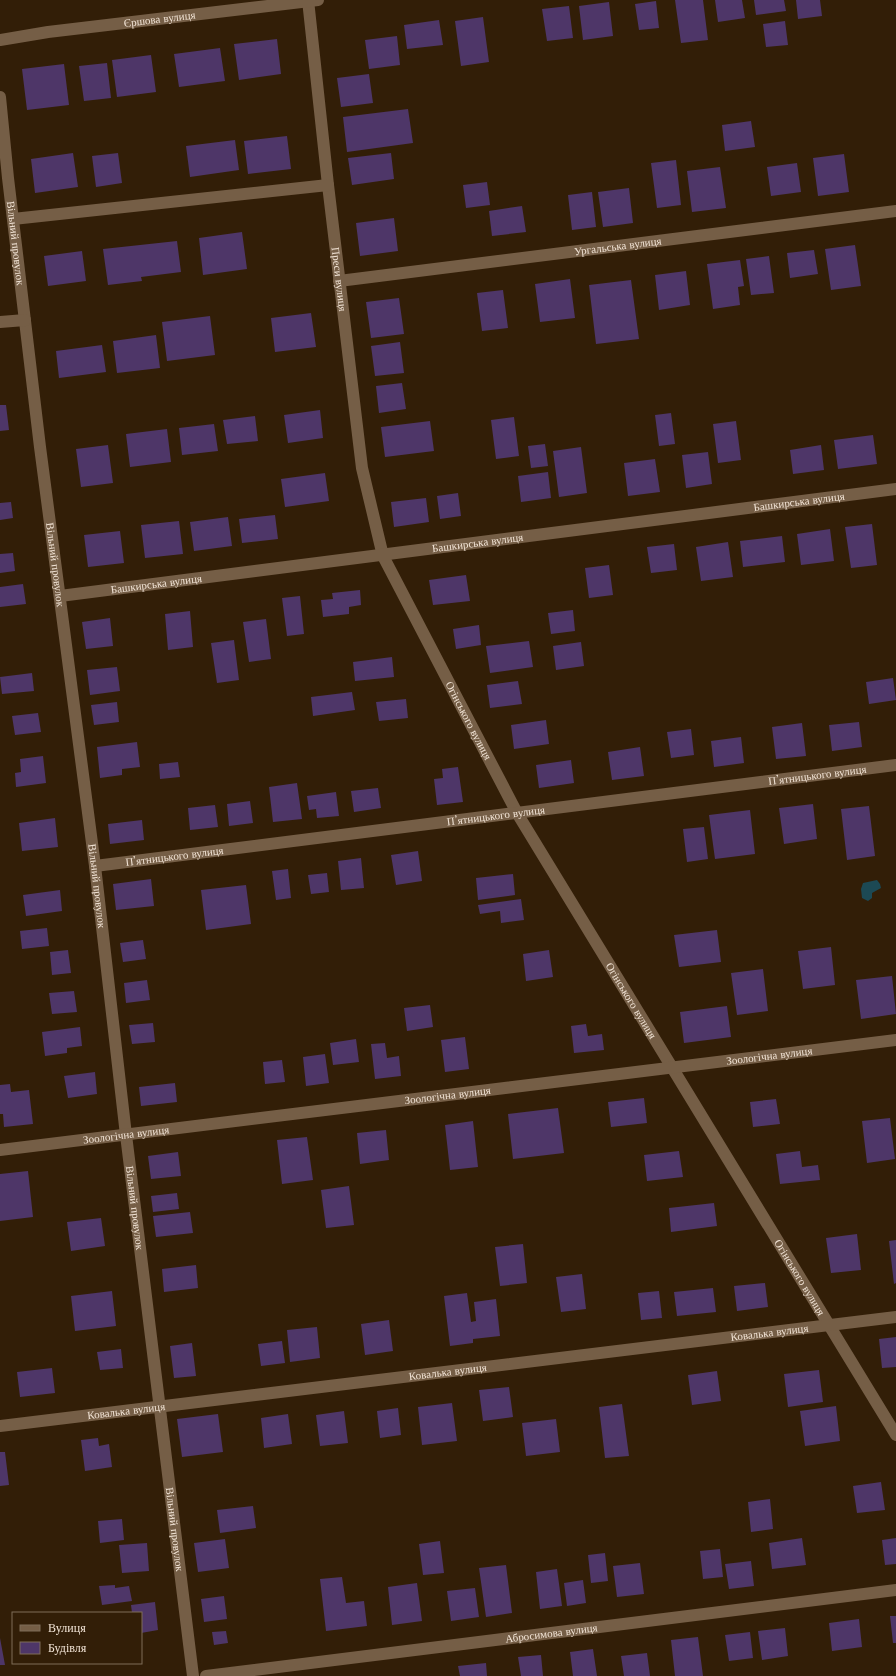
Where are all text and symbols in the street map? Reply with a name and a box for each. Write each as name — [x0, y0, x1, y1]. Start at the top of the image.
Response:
street label: Єршова вулиця — [123, 8, 196, 30]
street label: Вільний провулок — [4, 200, 28, 287]
street label: Ургальська вулиця — [573, 234, 662, 258]
street label: Преси вулиця — [329, 246, 350, 312]
street label: Башкирська вулиця — [753, 489, 845, 514]
street label: Вільний провулок — [43, 522, 68, 608]
street label: Башкирська вулиця — [431, 530, 524, 555]
street label: Башкирська вулиця — [110, 571, 203, 596]
street label: Огінського вулиця — [442, 679, 495, 762]
street label: П’ятницького вулиця — [767, 762, 867, 788]
street label: П’ятницького вулиця — [446, 802, 546, 829]
street label: Вільний провулок — [85, 843, 109, 930]
street label: П’ятницького вулиця — [125, 843, 224, 869]
street label: Огінського вулиця — [603, 960, 660, 1041]
street label: Зоологічна вулиця — [725, 1043, 813, 1068]
street label: Зоологічна вулиця — [404, 1083, 491, 1107]
street label: Зоологічна вулиця — [82, 1122, 170, 1147]
street label: Вільний провулок — [123, 1165, 147, 1251]
street label: Огінського вулиця — [771, 1237, 828, 1318]
street label: Ковалька вулиця — [730, 1321, 809, 1344]
street label: Ковалька вулиця — [408, 1360, 487, 1383]
street label: Ковалька вулиця — [86, 1399, 166, 1422]
street label: Вільний провулок — [163, 1486, 187, 1573]
legend — [12, 1612, 142, 1664]
text: Вулиця — [48, 1620, 86, 1635]
street label: Абросимова вулиця — [504, 1620, 598, 1646]
text: Будівля — [48, 1640, 87, 1655]

